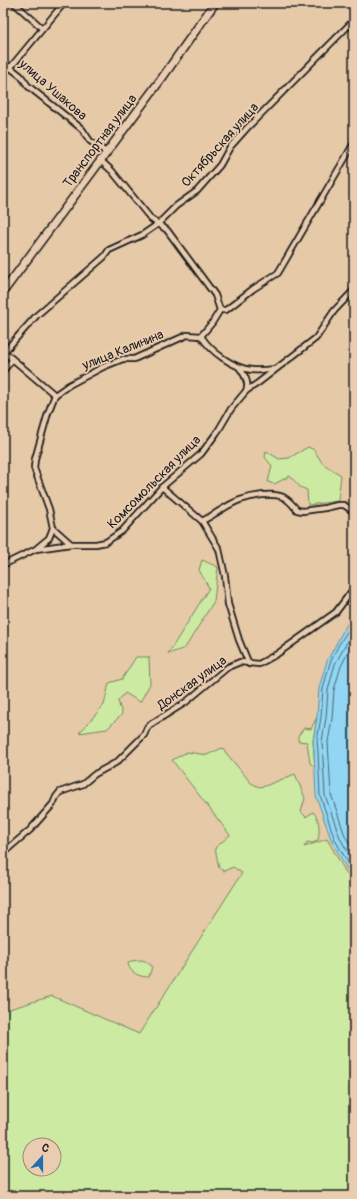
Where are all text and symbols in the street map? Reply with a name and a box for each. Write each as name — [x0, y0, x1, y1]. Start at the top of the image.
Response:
street label: улица Ушакова — [15, 56, 90, 124]
street label: Транспортная улица — [60, 91, 140, 191]
street label: Октябрьская улица — [178, 100, 262, 190]
street label: улица Калинина — [79, 326, 166, 374]
street label: Комсомольская улица — [104, 432, 204, 532]
street label: Донская улица — [153, 652, 230, 714]
north arrow — [22, 1137, 62, 1177]
text: С — [40, 1141, 51, 1155]

